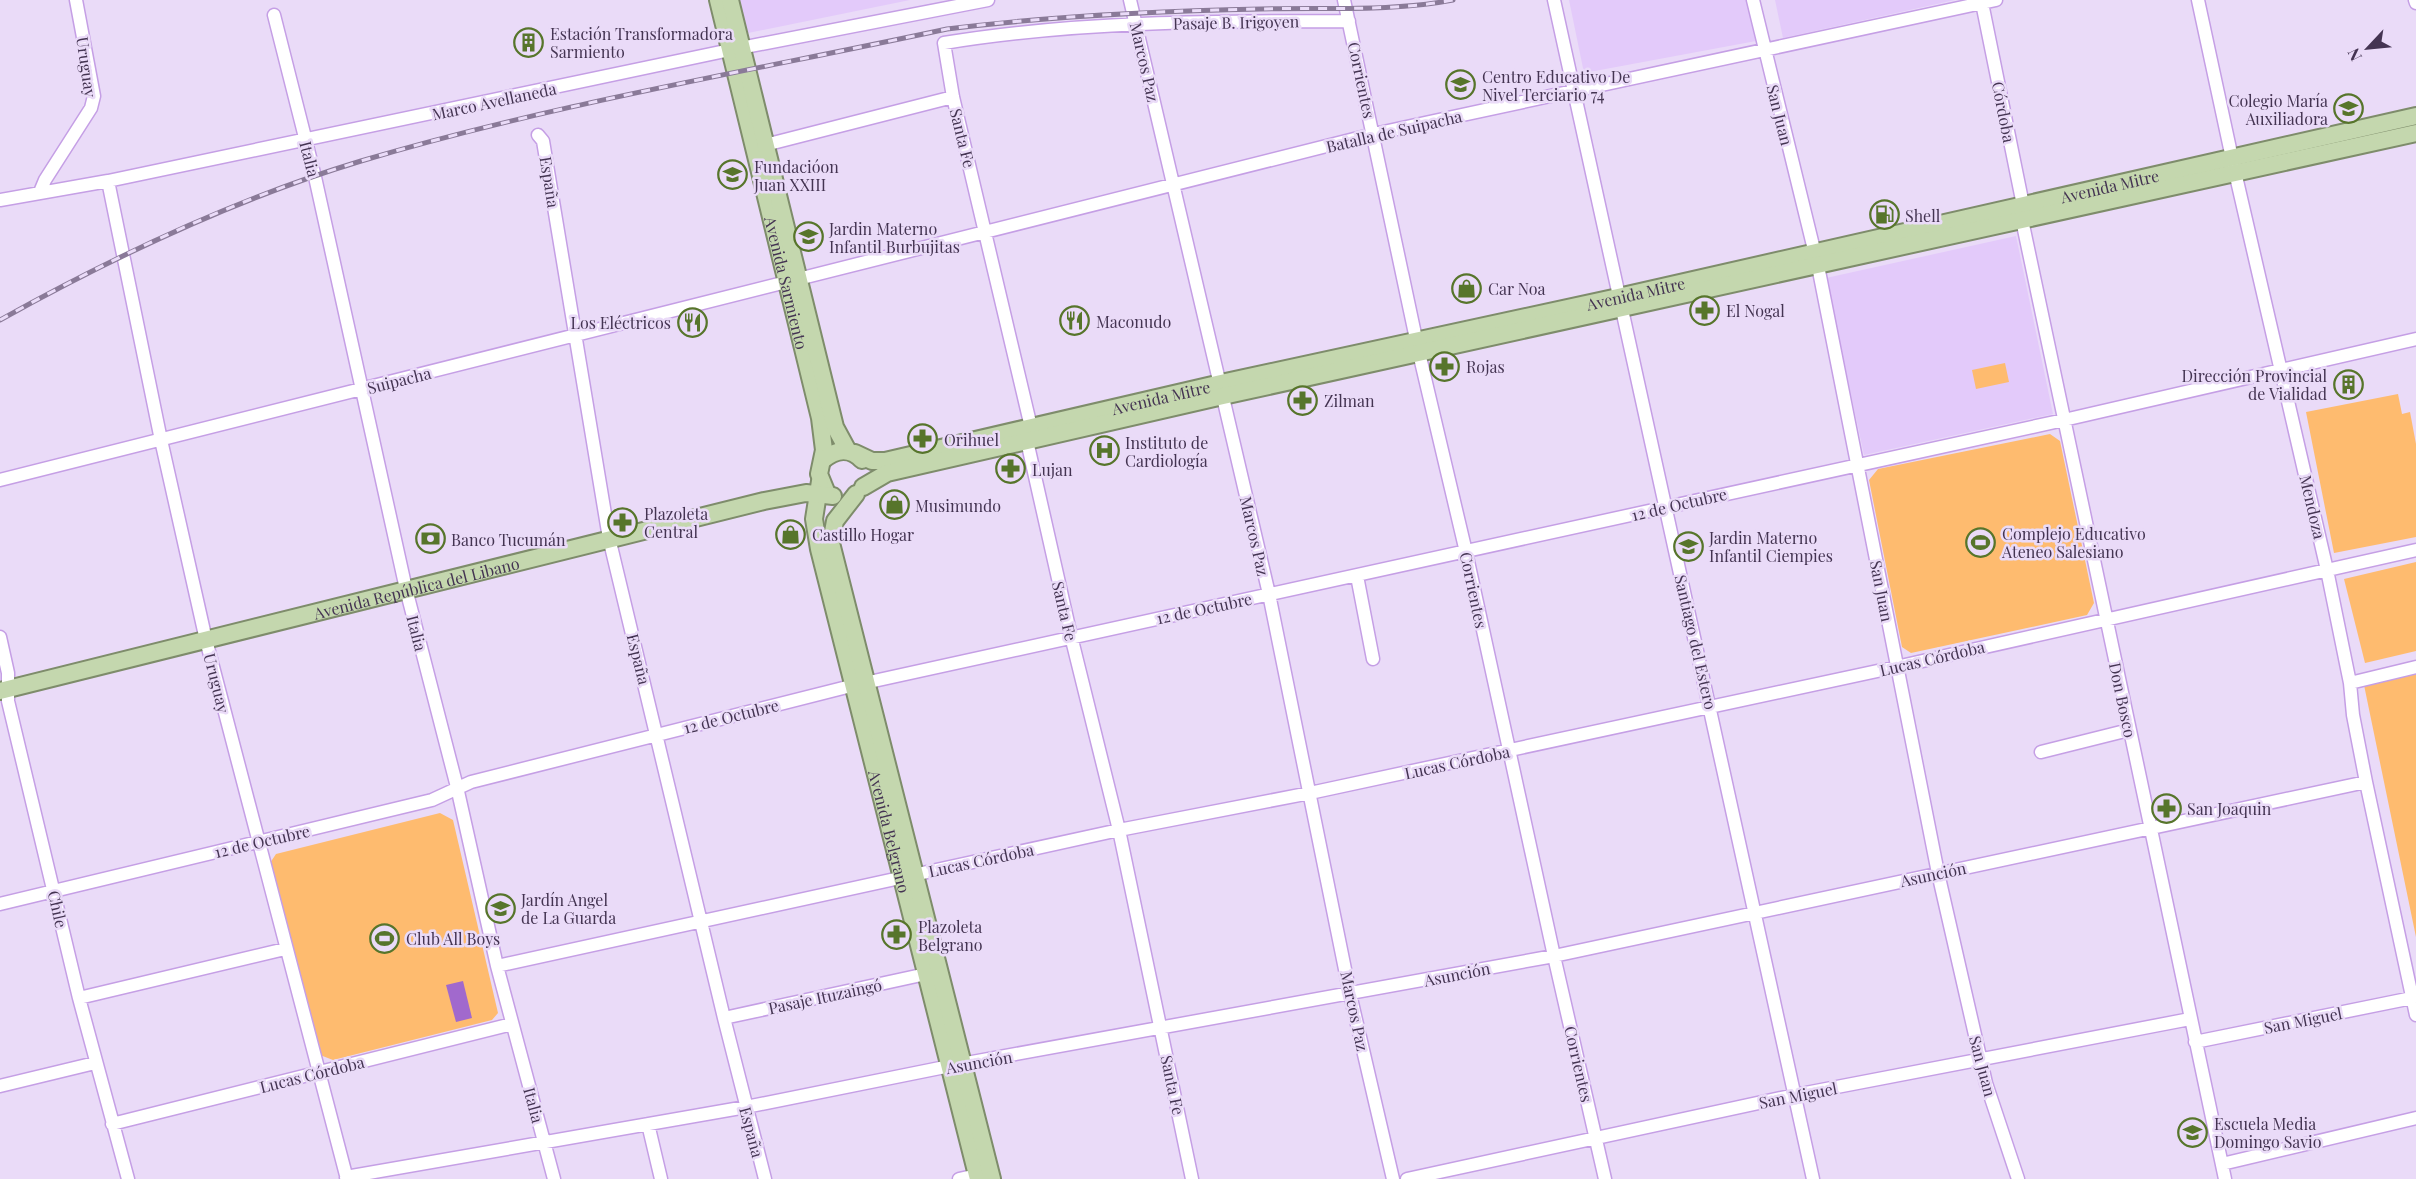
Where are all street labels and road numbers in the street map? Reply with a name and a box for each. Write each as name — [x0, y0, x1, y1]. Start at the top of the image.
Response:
street label: Pasaje B. Irigoyen — [1173, 10, 1300, 34]
street label: Marcos Paz — [1126, 20, 1164, 104]
street label: Uruguay — [72, 35, 102, 99]
street label: Corrientes — [1344, 40, 1380, 120]
street label: Marco Avellaneda — [430, 78, 558, 124]
street label: Córdoba — [1988, 80, 2020, 144]
street label: San Juan — [1762, 82, 1798, 148]
street label: Batalla de Suipacha — [1324, 105, 1464, 157]
street label: Santa Fe — [946, 106, 980, 170]
street label: Italia — [295, 139, 325, 179]
street label: España — [536, 155, 564, 209]
street label: Avenida Mitre — [2057, 164, 2161, 207]
street label: Avenida Sarmiento — [760, 213, 813, 351]
street label: Avenida Mitre — [1583, 272, 1687, 314]
street label: Suipacha — [365, 362, 433, 398]
street label: Avenida Mitre — [1109, 375, 1212, 419]
street label: Mendoza — [2295, 473, 2331, 541]
street label: 12 de Octubre — [1629, 483, 1729, 525]
street label: Marcos Paz — [1236, 494, 1274, 578]
street label: Corrientes — [1456, 550, 1492, 630]
street label: Avenida República del Libano — [310, 552, 522, 623]
street label: San Juan — [1866, 559, 1898, 624]
street label: Santiago del Estero — [1670, 573, 1722, 712]
street label: Santa Fe — [1048, 579, 1082, 643]
street label: 12 de Octubre — [1154, 588, 1254, 628]
street label: Italia — [402, 613, 432, 653]
street label: España — [623, 631, 655, 687]
street label: Lucas Córdoba — [1877, 636, 1987, 680]
street label: Uruguay — [199, 651, 235, 715]
street label: Don Bosco — [2105, 660, 2141, 740]
street label: 12 de Octubre — [681, 694, 781, 738]
street label: Lucas Córdoba — [1402, 741, 1512, 783]
street label: Avenida Belgrano — [864, 767, 916, 895]
street label: 12 de Octubre — [212, 820, 312, 862]
street label: Lucas Córdoba — [926, 839, 1036, 881]
street label: Asunción — [1897, 857, 1968, 891]
street label: Chile — [44, 888, 72, 930]
street label: Asunción — [1421, 957, 1492, 991]
street label: Marcos Paz — [1336, 969, 1374, 1053]
street label: Pasaje Ituzaingó — [766, 974, 884, 1018]
street label: San Miguel — [2262, 1002, 2344, 1038]
street label: Corrientes — [1560, 1024, 1598, 1104]
street label: San Juan — [1965, 1033, 2001, 1099]
street label: Asunción — [943, 1046, 1014, 1078]
street label: Lucas Córdoba — [257, 1051, 367, 1097]
street label: Santa Fe — [1156, 1053, 1190, 1117]
street label: San Miguel — [1757, 1077, 1839, 1113]
street label: Italia — [519, 1085, 549, 1125]
street label: España — [735, 1104, 769, 1160]

